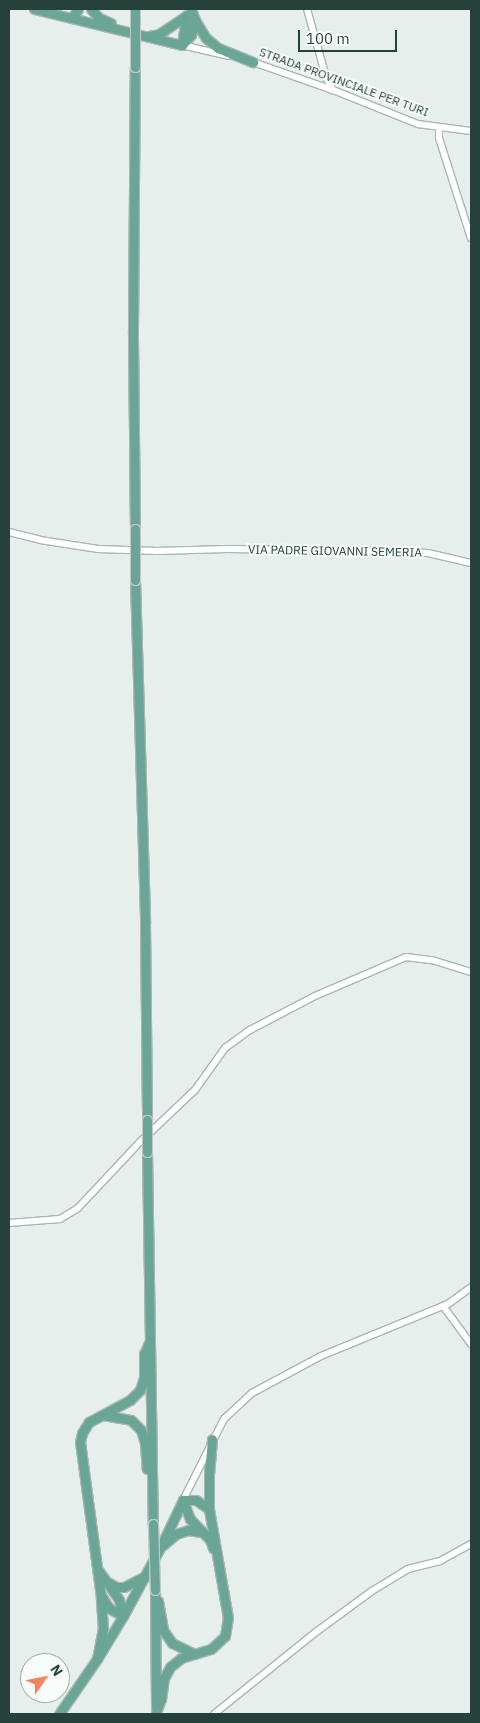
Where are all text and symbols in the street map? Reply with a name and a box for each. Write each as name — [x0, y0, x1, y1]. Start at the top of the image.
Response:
scale bar — [300, 20, 399, 52]
text: 100 m — [306, 29, 350, 48]
street label: STRADA PROVINCIALE PER TURI — [257, 45, 431, 119]
street label: VIA PADRE GIOVANNI SEMERIA — [248, 542, 422, 560]
north arrow — [20, 1653, 70, 1703]
text: N — [46, 1661, 67, 1680]

